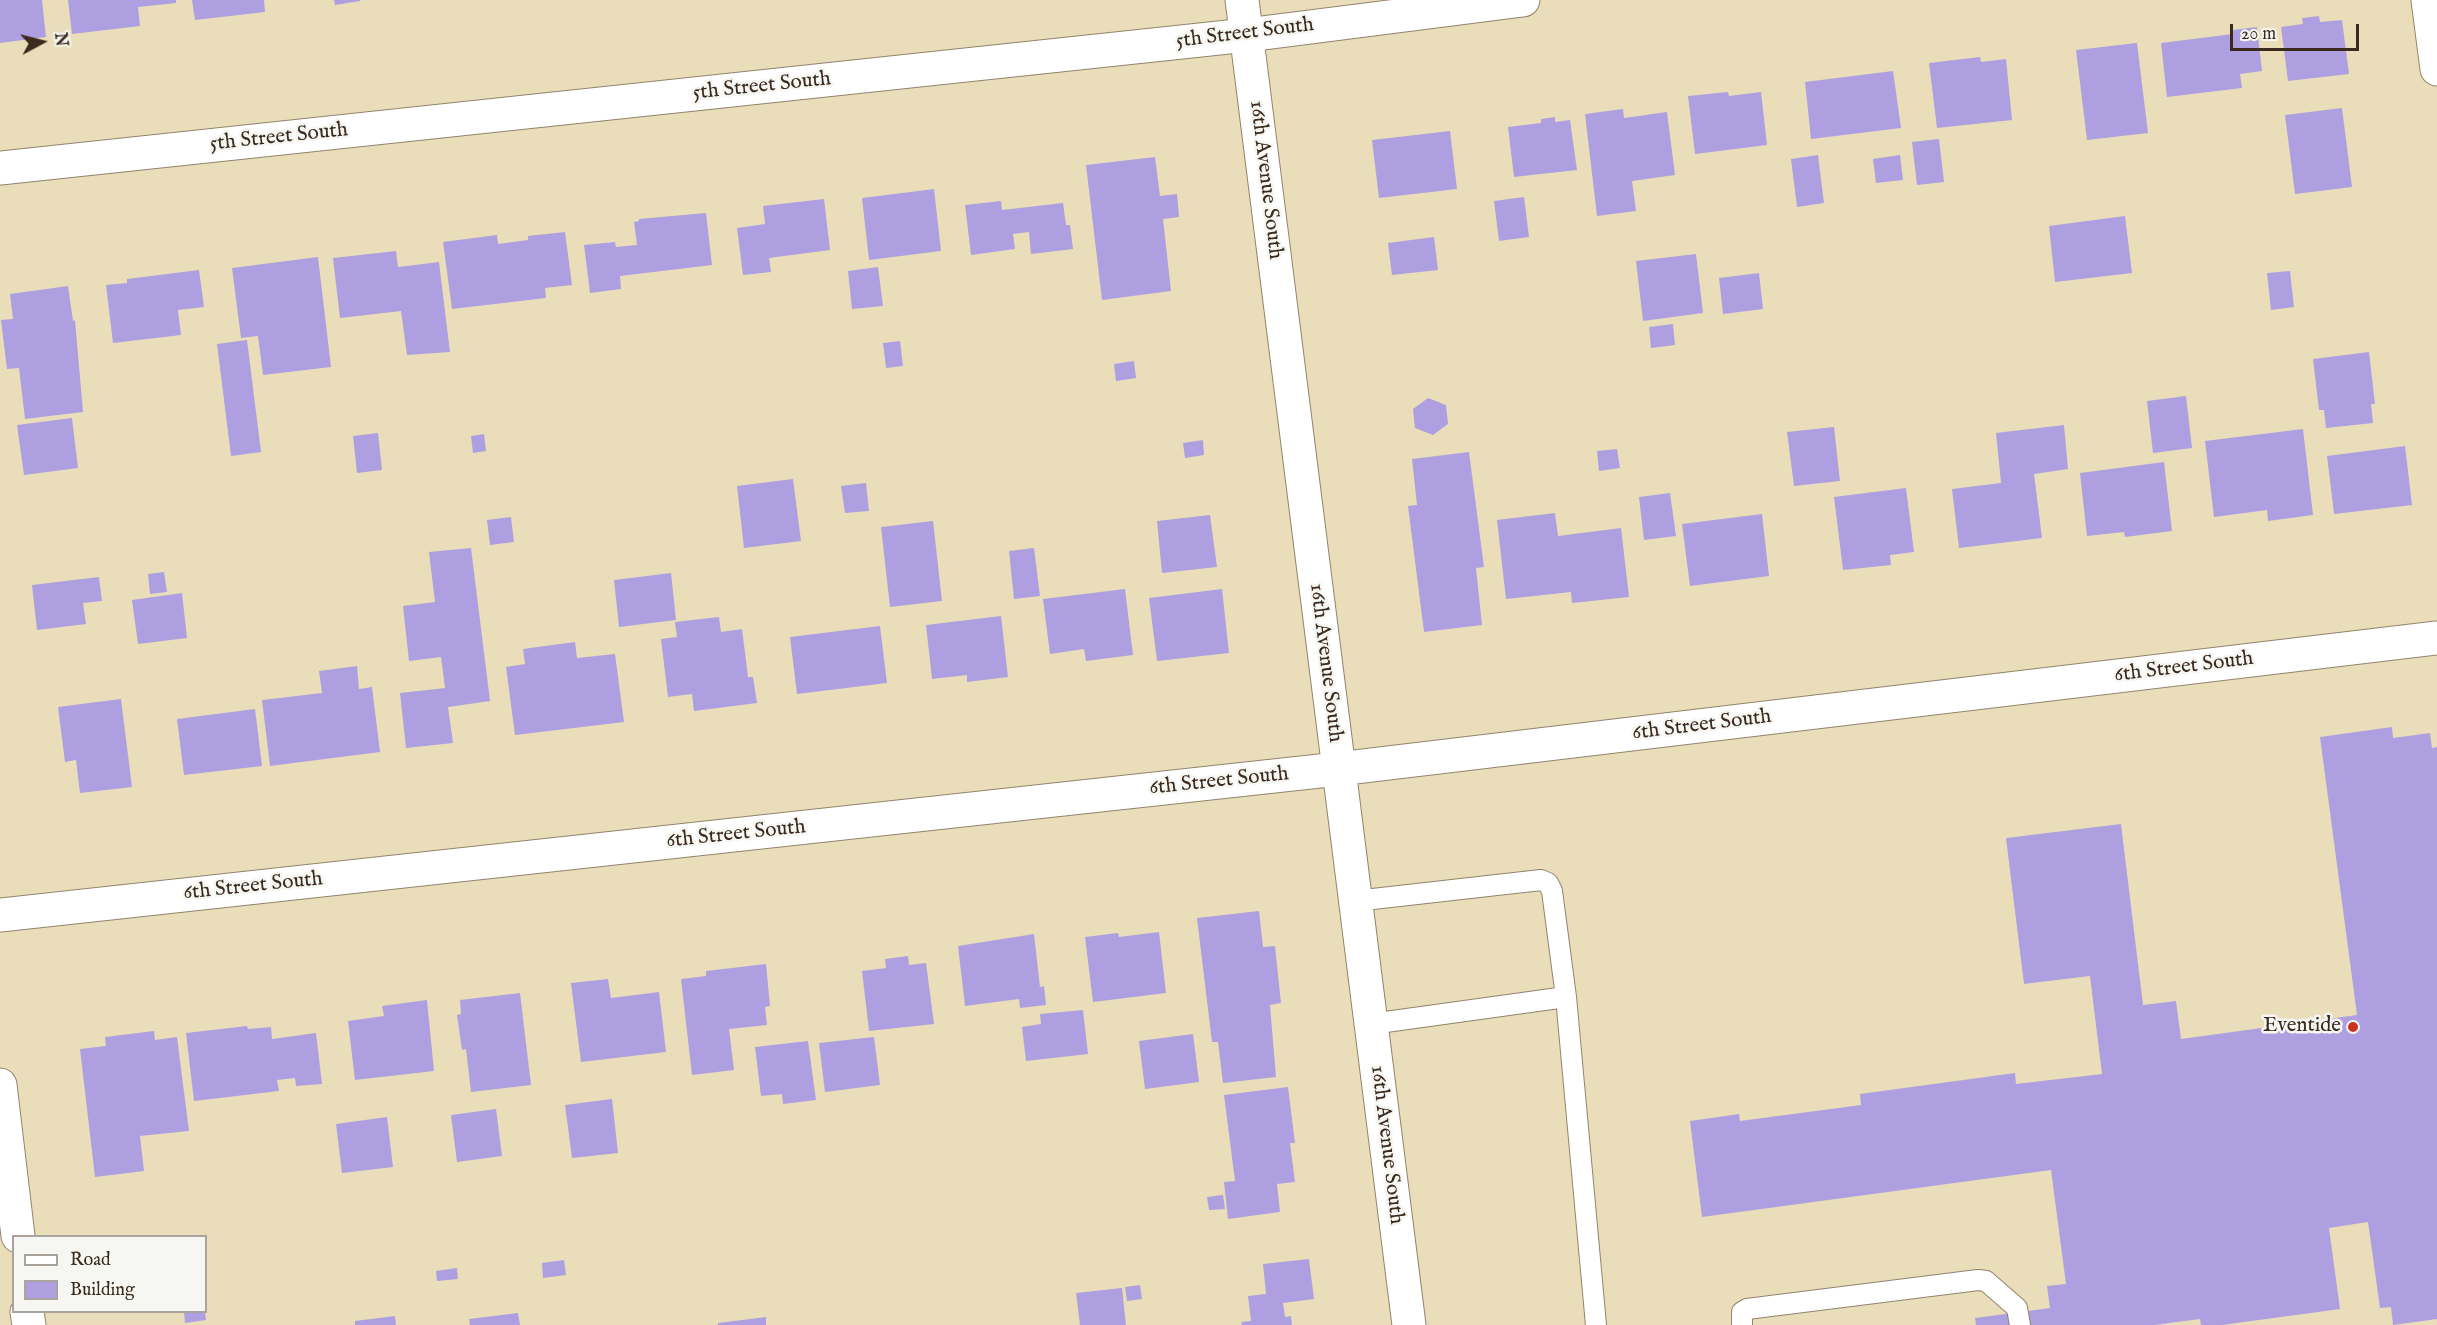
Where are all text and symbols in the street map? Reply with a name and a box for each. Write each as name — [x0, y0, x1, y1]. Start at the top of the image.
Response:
north arrow — [12, 12, 72, 72]
scale bar — [2233, 12, 2362, 50]
street label: 5th Street South — [1175, 13, 1315, 55]
text: 20 m — [2241, 23, 2276, 46]
text: N — [49, 32, 71, 48]
street label: 5th Street South — [692, 67, 832, 107]
street label: 16th Avenue South — [1243, 99, 1287, 261]
street label: 5th Street South — [209, 118, 349, 158]
street label: 16th Avenue South — [1303, 582, 1347, 744]
street label: 6th Street South — [2113, 647, 2255, 689]
street label: 6th Street South — [1631, 705, 1773, 747]
street label: 6th Street South — [1148, 762, 1290, 802]
street label: 6th Street South — [665, 815, 807, 855]
street label: 6th Street South — [182, 867, 324, 907]
place label: Eventide — [2263, 1014, 2341, 1040]
marker: Eventide — [2346, 1020, 2360, 1034]
street label: 16th Avenue South — [1364, 1064, 1408, 1226]
legend — [12, 1235, 207, 1313]
text: Road — [70, 1249, 111, 1272]
text: Building — [70, 1279, 135, 1302]

